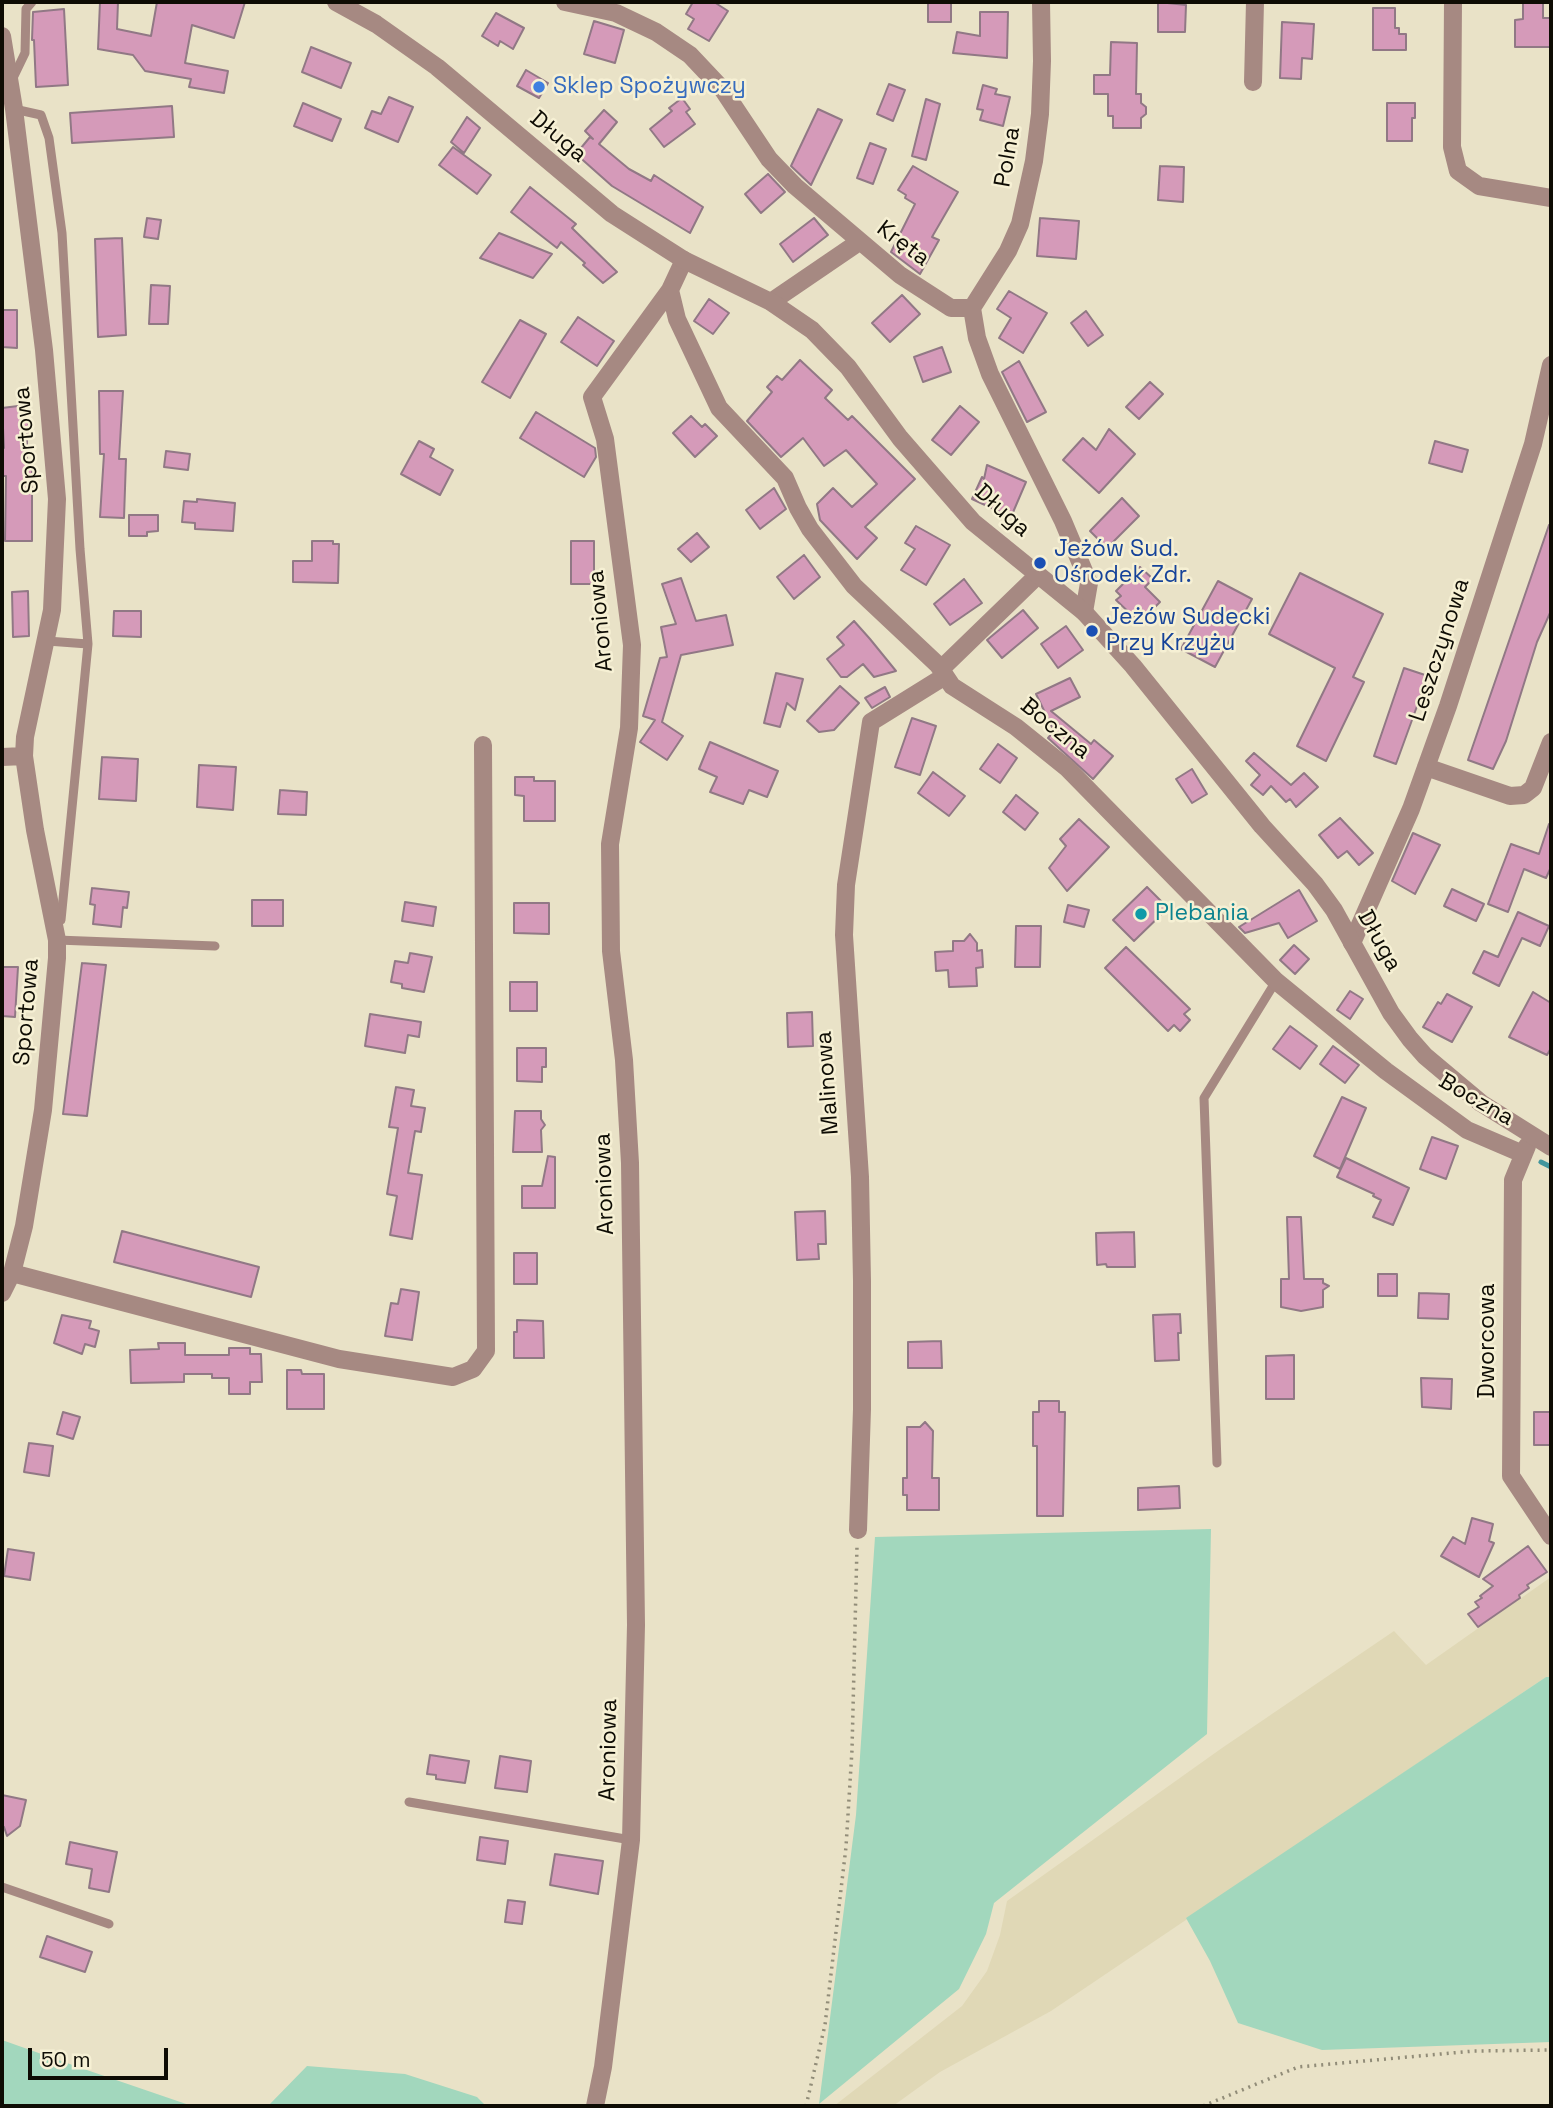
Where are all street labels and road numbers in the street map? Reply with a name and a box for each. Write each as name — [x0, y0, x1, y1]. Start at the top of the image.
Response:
street label: Długa — [524, 105, 592, 169]
street label: Polna — [989, 125, 1027, 189]
street label: Kręta — [871, 215, 935, 273]
street label: Sportowa — [9, 385, 45, 495]
street label: Długa — [968, 479, 1036, 543]
street label: Aroniowa — [583, 569, 619, 673]
street label: Leszczynowa — [1404, 575, 1476, 725]
street label: Boczna — [1014, 692, 1096, 766]
street label: Długa — [1351, 906, 1407, 976]
street label: Sportowa — [9, 957, 45, 1067]
street label: Malinowa — [811, 1030, 845, 1136]
street label: Boczna — [1434, 1068, 1518, 1132]
street label: Aroniowa — [589, 1132, 621, 1236]
street label: Dworcowa — [1474, 1283, 1502, 1399]
street label: Aroniowa — [594, 1699, 624, 1801]

